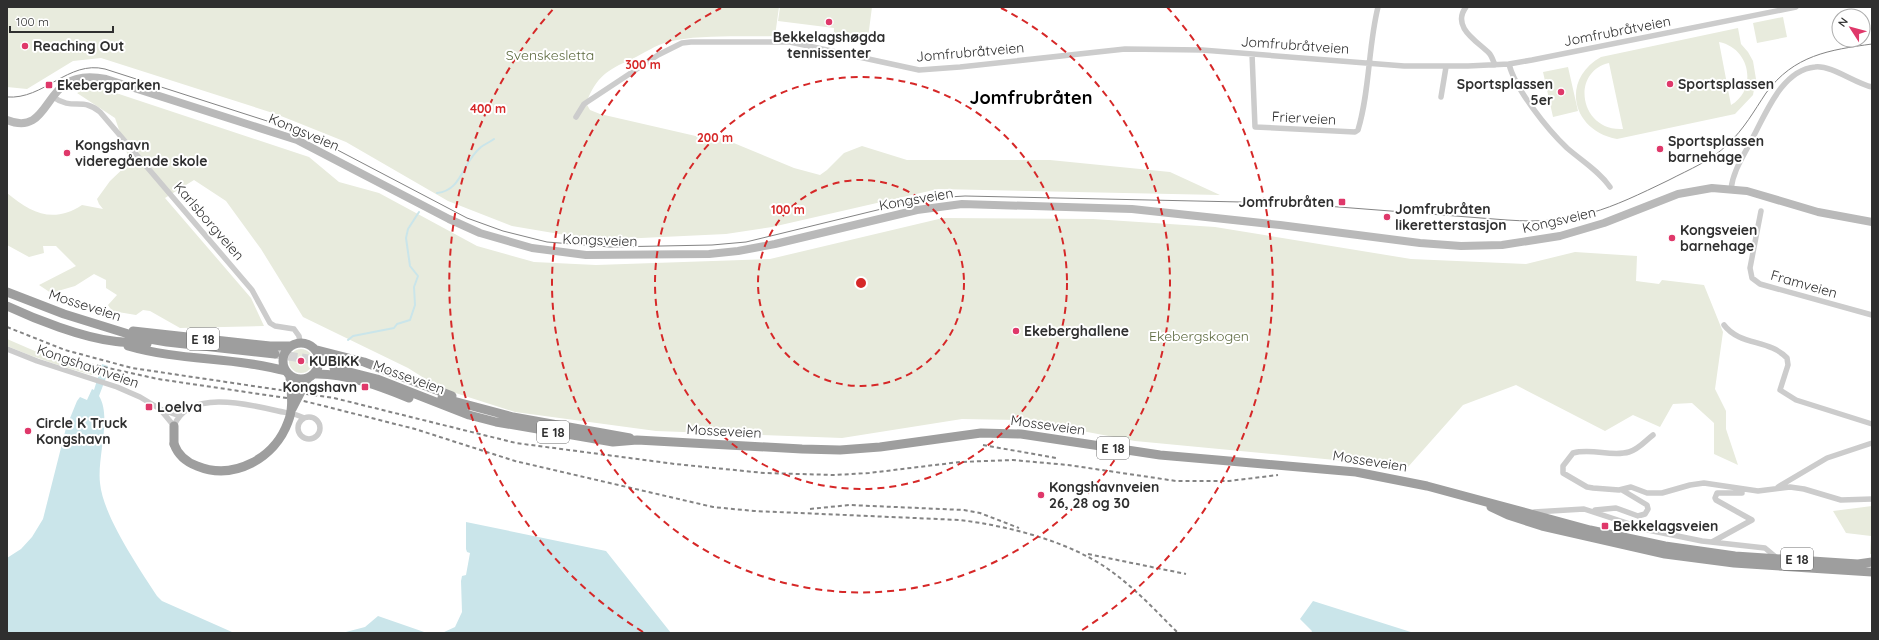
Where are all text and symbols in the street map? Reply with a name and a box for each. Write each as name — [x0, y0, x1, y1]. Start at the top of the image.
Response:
scale bar — [10, 8, 113, 34]
north arrow — [1831, 8, 1871, 48]
street label: Jomfrubråtveien — [1562, 12, 1672, 50]
text: 100 m — [16, 14, 49, 29]
text: N — [1835, 15, 1851, 30]
marker: Bekkelagshøgda tennissenter — [824, 17, 834, 27]
place label: Bekkelagshøgda tennissenter — [773, 28, 885, 62]
street label: Jomfrubråtveien — [1240, 32, 1350, 58]
place label: Reaching Out — [33, 37, 124, 55]
street label: Jomfrubråtveien — [915, 38, 1025, 66]
marker: Reaching Out — [20, 41, 30, 51]
park label: Svenskesletta — [506, 46, 594, 64]
text: 300 m — [625, 57, 661, 72]
place label: Sportsplassen 5er — [1457, 75, 1553, 109]
place label: Sportsplassen — [1678, 75, 1774, 93]
place label: Ekebergparken — [57, 76, 161, 94]
marker: Sportsplassen — [1665, 79, 1675, 89]
marker: Ekebergparken — [44, 80, 54, 90]
district label: Jomfrubråten — [970, 86, 1092, 109]
marker: Sportsplassen 5er — [1556, 87, 1566, 97]
text: 400 m — [470, 101, 506, 116]
street label: Frierveien — [1271, 107, 1337, 129]
street label: Kongsveien — [266, 109, 342, 155]
text: 200 m — [697, 130, 733, 145]
place label: Sportsplassen barnehage — [1668, 132, 1764, 166]
place label: Kongshavn videregående skole — [75, 136, 207, 170]
marker: Sportsplassen barnehage — [1655, 144, 1665, 154]
marker: Kongshavn videregående skole — [62, 148, 72, 158]
street label: Karlsborgveien — [170, 178, 248, 264]
street label: Kongsveien — [877, 184, 955, 214]
place label: Jomfrubråten — [1238, 193, 1334, 211]
marker: Jomfrubråten — [1337, 197, 1347, 207]
place label: Jomfrubråten likeretterstasjon — [1395, 200, 1507, 234]
text: 100 m — [771, 202, 805, 217]
street label: Kongsveien — [1520, 203, 1598, 237]
marker: Jomfrubråten likeretterstasjon — [1382, 212, 1392, 222]
place label: Kongsveien barnehage — [1680, 221, 1757, 255]
street label: Kongsveien — [562, 230, 638, 250]
marker: Kongsveien barnehage — [1667, 233, 1677, 243]
street label: Framveien — [1769, 266, 1839, 302]
centre of rings — [854, 276, 868, 290]
street label: Mosseveien — [46, 285, 124, 325]
place label: Ekeberghallene — [1024, 322, 1129, 340]
marker: Ekeberghallene — [1011, 326, 1021, 336]
park label: Ekebergskogen — [1149, 327, 1249, 345]
road number: E 18 — [187, 328, 219, 350]
street label: Kongshavnveien — [35, 340, 141, 392]
place label: KUBIKK — [309, 352, 359, 370]
marker: KUBIKK — [296, 356, 306, 366]
street label: Mosseveien — [371, 356, 447, 398]
place label: Kongshavn — [282, 378, 357, 396]
marker: Kongshavn — [360, 382, 370, 392]
place label: Loelva — [157, 398, 202, 416]
marker: Loelva — [144, 402, 154, 412]
street label: Mosseveien — [1009, 411, 1087, 439]
place label: Circle K Truck Kongshavn — [36, 414, 128, 448]
street label: Mosseveien — [686, 420, 762, 442]
road number: E 18 — [537, 421, 569, 443]
marker: Circle K Truck Kongshavn — [23, 426, 33, 436]
road number: E 18 — [1097, 437, 1129, 459]
street label: Mosseveien — [1331, 446, 1409, 476]
place label: Kongshavnveien 26, 28 og 30 — [1049, 478, 1159, 512]
marker: Kongshavnveien 26, 28 og 30 — [1036, 490, 1046, 500]
place label: Bekkelagsveien — [1613, 517, 1718, 535]
marker: Bekkelagsveien — [1600, 521, 1610, 531]
road number: E 18 — [1781, 548, 1813, 570]

